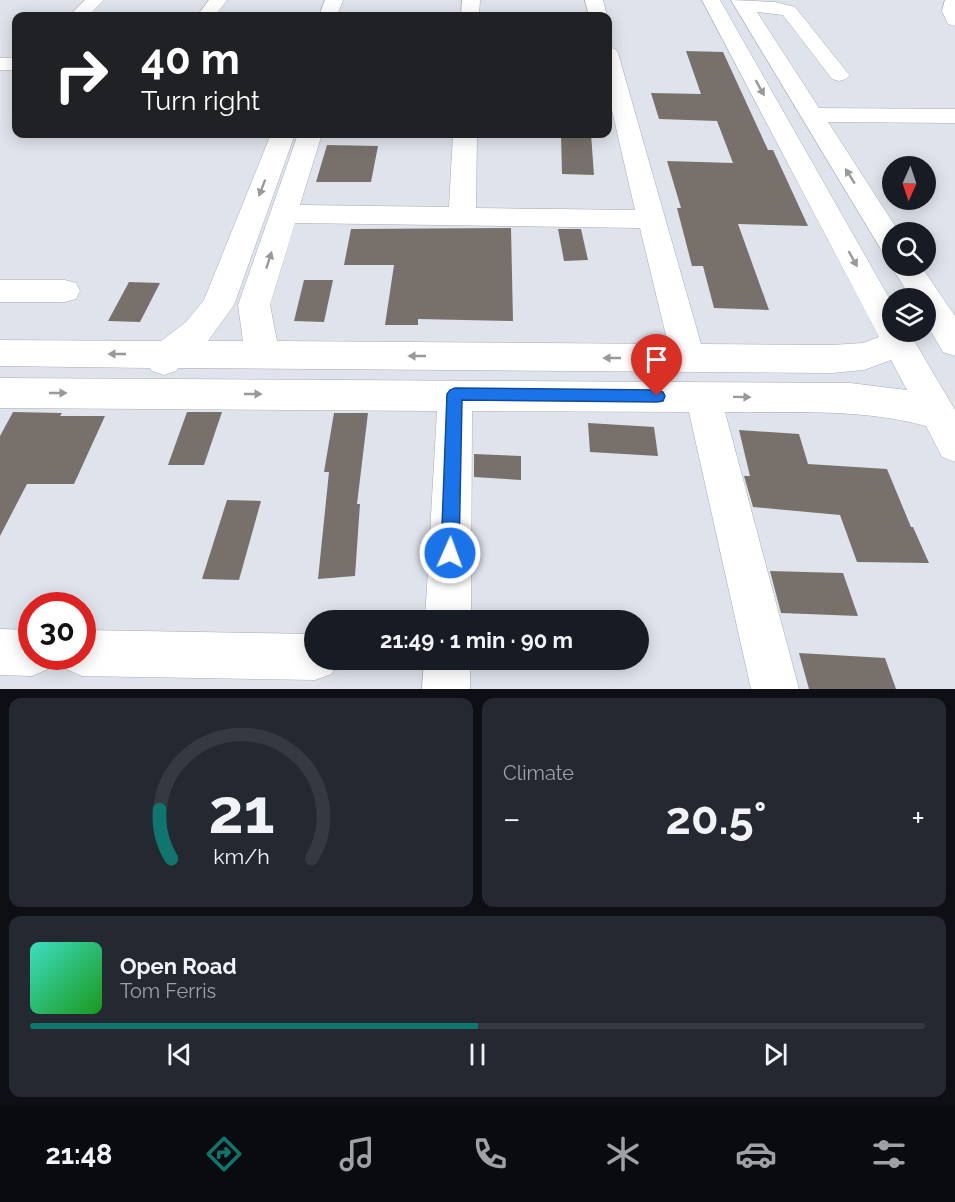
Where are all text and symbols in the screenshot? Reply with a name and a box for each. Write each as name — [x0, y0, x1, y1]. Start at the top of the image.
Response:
text: 40 m — [141, 35, 240, 84]
icon: right — [42, 36, 120, 114]
one-way arrow — [755, 80, 765, 97]
text: Turn right — [141, 85, 260, 116]
north arrow — [882, 156, 936, 210]
map controls — [882, 156, 936, 342]
one-way arrow — [845, 168, 856, 184]
one-way arrow — [257, 179, 266, 197]
button: search — [882, 222, 936, 276]
one-way arrow — [265, 251, 274, 269]
one-way arrow — [848, 251, 858, 268]
button: layers — [882, 288, 936, 342]
pin — [631, 334, 682, 396]
icon: arrive — [640, 343, 673, 376]
one-way arrow — [108, 349, 127, 359]
one-way arrow — [408, 352, 427, 361]
one-way arrow — [603, 353, 622, 363]
one-way arrow — [49, 388, 68, 398]
one-way arrow — [244, 389, 263, 399]
one-way arrow — [733, 392, 752, 402]
position arrow — [418, 521, 482, 585]
speed limit sign: 30 — [18, 592, 96, 670]
text: 21:49 · 1 min · 90 m — [380, 627, 573, 653]
text: Climate — [503, 761, 574, 785]
text: 21 — [208, 774, 274, 848]
text: 20.5° — [666, 792, 766, 845]
text: − — [503, 799, 521, 838]
text: + — [911, 799, 925, 838]
text: km/h — [213, 845, 269, 870]
text: Open Road — [120, 953, 237, 979]
text: Tom Ferris — [120, 979, 216, 1003]
icon: previous — [163, 1038, 196, 1071]
icon: pause — [461, 1038, 494, 1071]
icon: next — [759, 1038, 792, 1071]
icon: directions — [203, 1133, 245, 1175]
icon: music — [336, 1133, 378, 1175]
icon: phone — [469, 1133, 511, 1175]
icon: climate — [602, 1133, 644, 1175]
icon: car — [735, 1133, 777, 1175]
icon: filters — [868, 1133, 910, 1175]
text: 21:48 — [45, 1139, 112, 1170]

